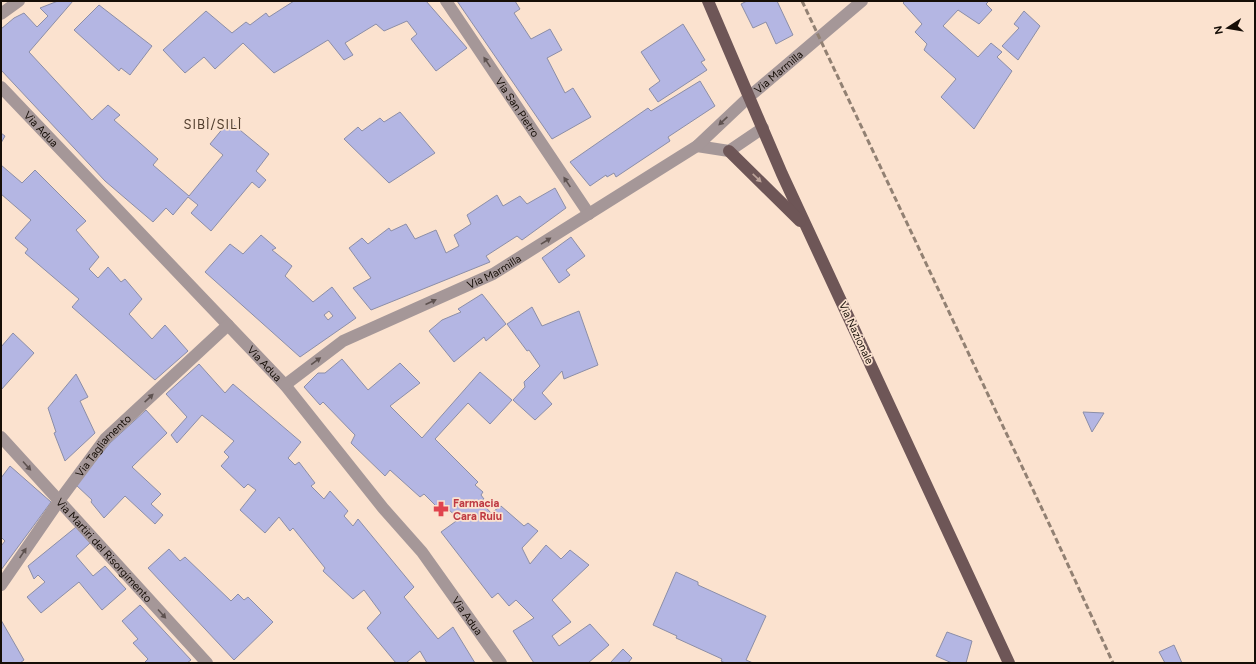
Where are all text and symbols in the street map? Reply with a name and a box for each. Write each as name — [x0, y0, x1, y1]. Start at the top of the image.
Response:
north arrow — [1208, 8, 1248, 48]
text: N — [1211, 24, 1226, 35]
street label: Via Marmilla — [751, 48, 805, 96]
one-way arrow — [483, 57, 491, 67]
street label: Via San Pietro — [493, 75, 542, 140]
street label: Via Adua — [21, 109, 61, 149]
district label: SIBÌ/SILÌ — [184, 117, 242, 132]
one-way arrow — [718, 117, 728, 126]
one-way arrow — [752, 173, 762, 183]
one-way arrow — [563, 176, 571, 187]
one-way arrow — [540, 238, 551, 245]
street label: Via Marmilla — [465, 252, 523, 291]
one-way arrow — [425, 299, 437, 305]
street label: Via Nazionale — [836, 300, 876, 366]
street label: Via Adua — [245, 343, 284, 384]
one-way arrow — [311, 358, 321, 366]
one-way arrow — [144, 394, 154, 403]
street label: Via Tagliamento — [73, 412, 134, 480]
one-way arrow — [23, 461, 32, 471]
street label: Via Martiri del Risorgimento — [53, 495, 155, 605]
place label: Farmacia Cara Ruiu — [453, 497, 502, 523]
pharmacy icon: Farmacia Cara Ruiu — [432, 500, 450, 518]
one-way arrow — [19, 547, 27, 558]
street label: Via Adua — [449, 594, 485, 638]
one-way arrow — [157, 609, 166, 618]

